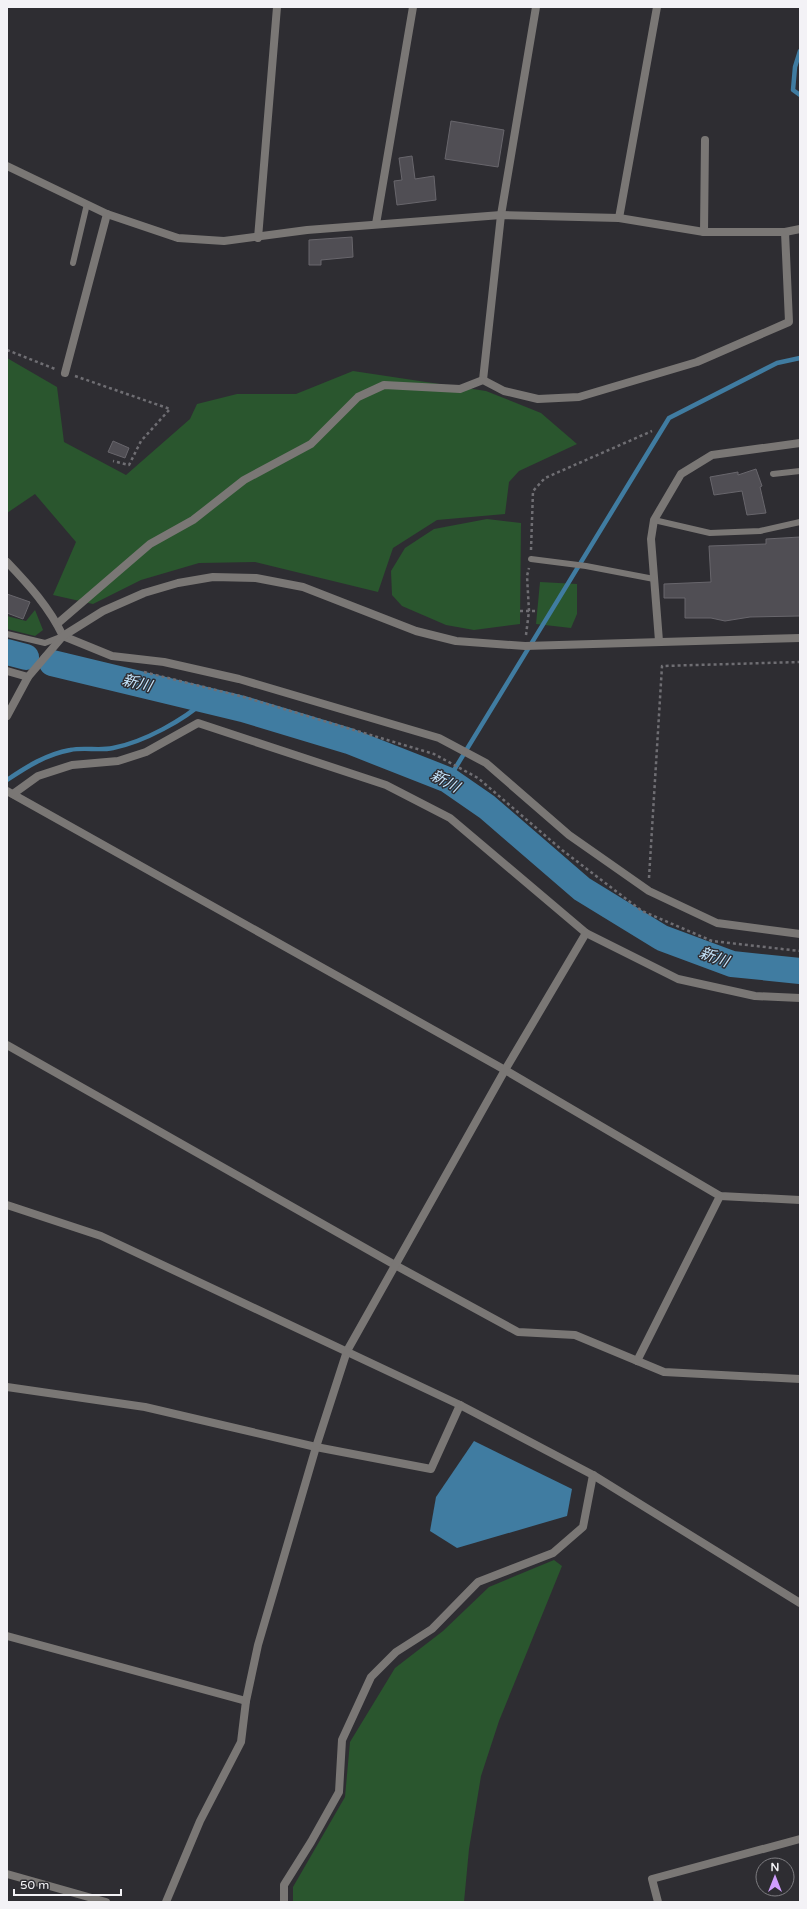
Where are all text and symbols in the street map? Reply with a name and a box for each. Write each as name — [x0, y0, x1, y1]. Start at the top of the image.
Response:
water label: 新川 — [120, 671, 156, 696]
water label: 新川 — [428, 766, 464, 797]
water label: 新川 — [697, 943, 733, 971]
north arrow — [755, 1857, 795, 1897]
text: N — [771, 1861, 779, 1874]
scale bar — [14, 1871, 121, 1897]
text: 50 m — [20, 1878, 49, 1892]

